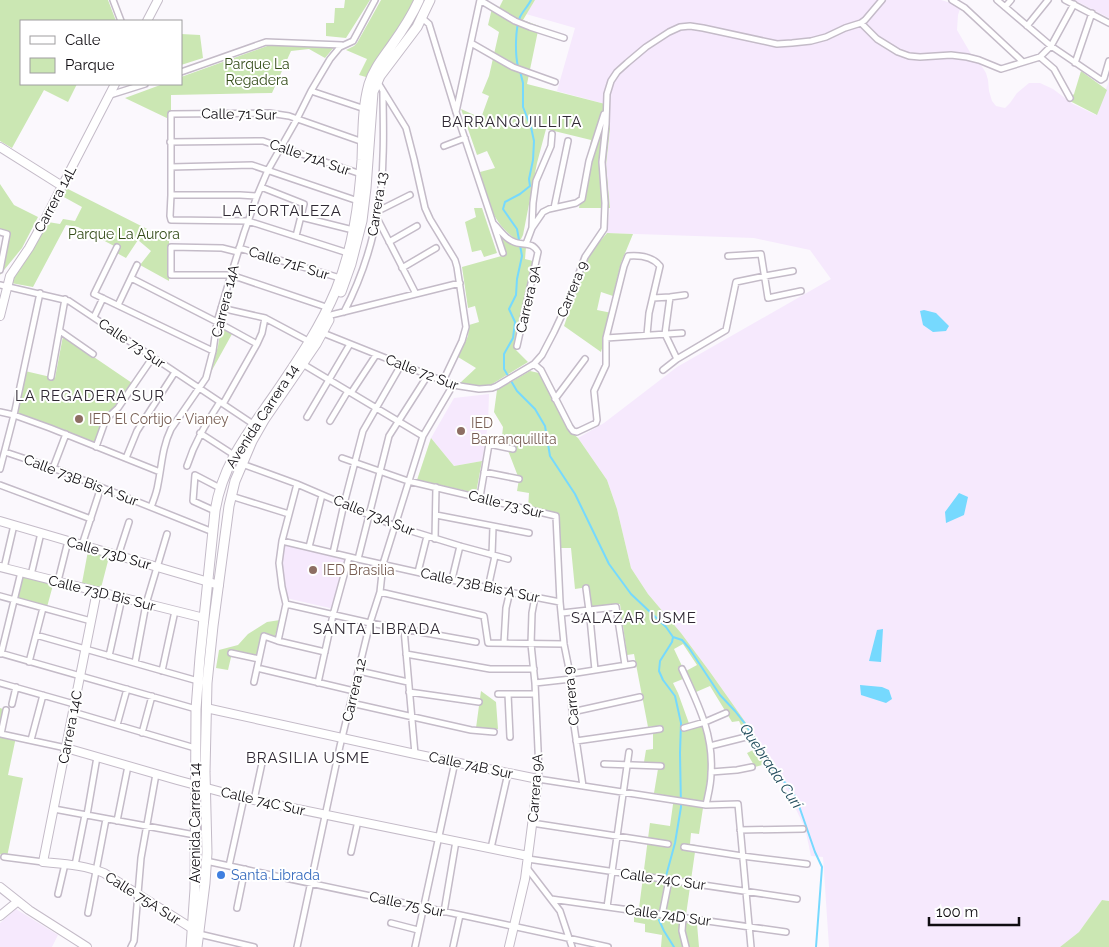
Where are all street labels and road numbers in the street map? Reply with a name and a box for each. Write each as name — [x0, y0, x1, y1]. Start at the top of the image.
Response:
street label: Calle 71 Sur — [201, 105, 277, 123]
street label: Calle 71A Sur — [267, 136, 353, 178]
street label: Carrera 14L — [31, 163, 79, 235]
street label: Carrera 13 — [364, 171, 390, 237]
street label: Calle 71F Sur — [247, 243, 331, 283]
street label: Carrera 9 — [553, 258, 591, 320]
street label: Carrera 14A — [208, 263, 242, 339]
street label: Carrera 9A — [512, 263, 544, 334]
street label: Calle 73 Sur — [96, 315, 168, 371]
street label: Calle 72 Sur — [383, 351, 461, 393]
street label: Avenida Carrera 14 — [223, 361, 302, 471]
street label: Calle 73B Bis A Sur — [22, 451, 140, 509]
street label: Calle 73 Sur — [467, 487, 545, 521]
street label: Calle 73A Sur — [331, 491, 417, 539]
street label: Calle 73D Sur — [65, 533, 153, 573]
street label: Calle 73B Bis A Sur — [419, 565, 541, 605]
street label: Calle 73D Bis Sur — [47, 572, 157, 614]
street label: Carrera 12 — [339, 657, 369, 723]
street label: Carrera 9 — [560, 666, 582, 726]
street label: Carrera 14C — [55, 689, 85, 765]
street label: Calle 74B Sur — [427, 748, 515, 782]
street label: Carrera 9A — [525, 753, 545, 823]
street label: Avenida Carrera 14 — [187, 762, 203, 883]
street label: Calle 74C Sur — [219, 784, 307, 818]
street label: Calle 74C Sur — [619, 865, 707, 893]
street label: Calle 75A Sur — [102, 868, 184, 928]
street label: Calle 75 Sur — [368, 888, 446, 920]
street label: Calle 74D Sur — [624, 901, 712, 929]

